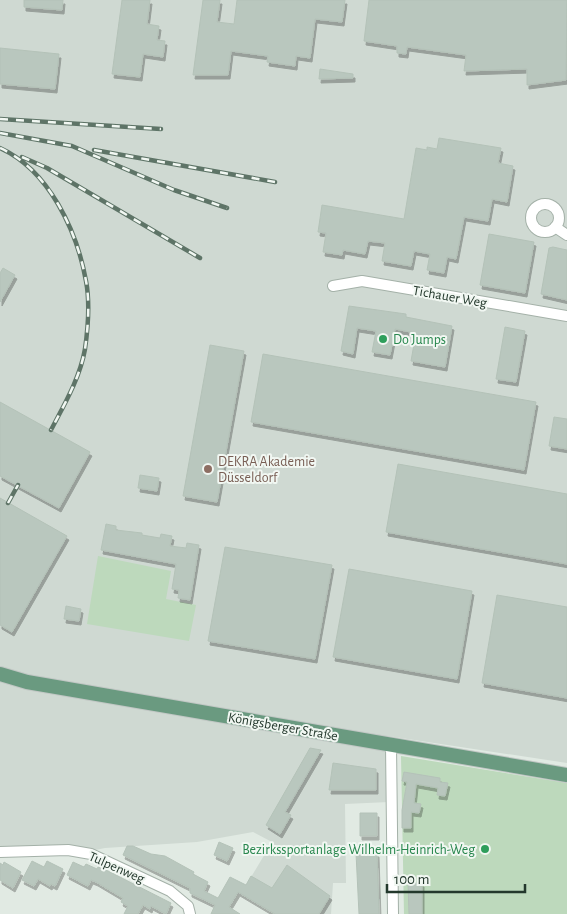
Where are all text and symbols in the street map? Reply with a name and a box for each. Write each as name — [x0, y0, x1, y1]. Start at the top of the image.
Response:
street label: Tichauer Weg — [412, 284, 488, 310]
marker: Do Jumps — [377, 333, 389, 345]
place label: Do Jumps — [393, 333, 446, 347]
place label: DEKRA Akademie Düsseldorf — [218, 455, 315, 485]
marker: DEKRA Akademie Düsseldorf — [202, 463, 214, 475]
street label: Königsberger Straße — [227, 710, 339, 744]
place label: Bezirkssportanlage Wilhelm-Heinrich-Weg — [242, 843, 475, 857]
marker: Bezirkssportanlage Wilhelm-Heinrich-Weg — [479, 843, 491, 855]
street label: Tulpenweg — [87, 849, 147, 886]
scale bar — [387, 862, 524, 894]
text: 100 m — [394, 872, 429, 887]

